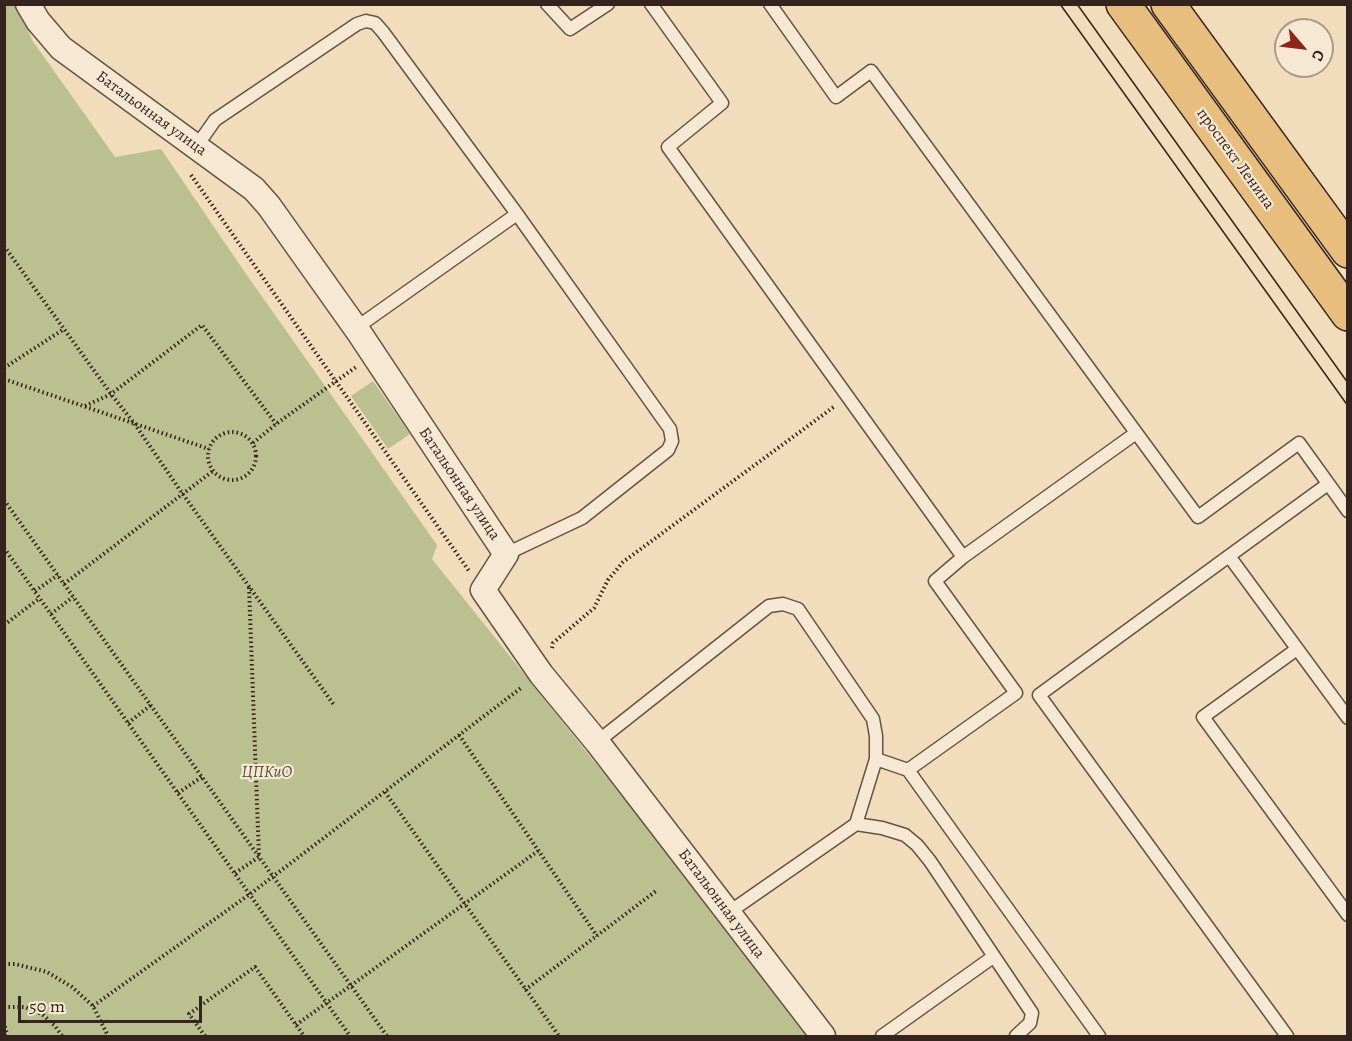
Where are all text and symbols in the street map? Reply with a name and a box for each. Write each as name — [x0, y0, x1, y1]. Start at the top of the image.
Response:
north arrow — [1274, 18, 1334, 78]
text: С — [1306, 46, 1330, 65]
street label: Батальонная улица — [92, 67, 210, 161]
street label: проспект Ленина — [1192, 105, 1278, 213]
street label: Батальонная улица — [414, 424, 504, 544]
park label: ЦПКиО — [242, 763, 292, 783]
street label: Батальонная улица — [674, 845, 768, 963]
scale bar — [21, 984, 206, 1022]
text: 50 m — [29, 994, 65, 1018]

